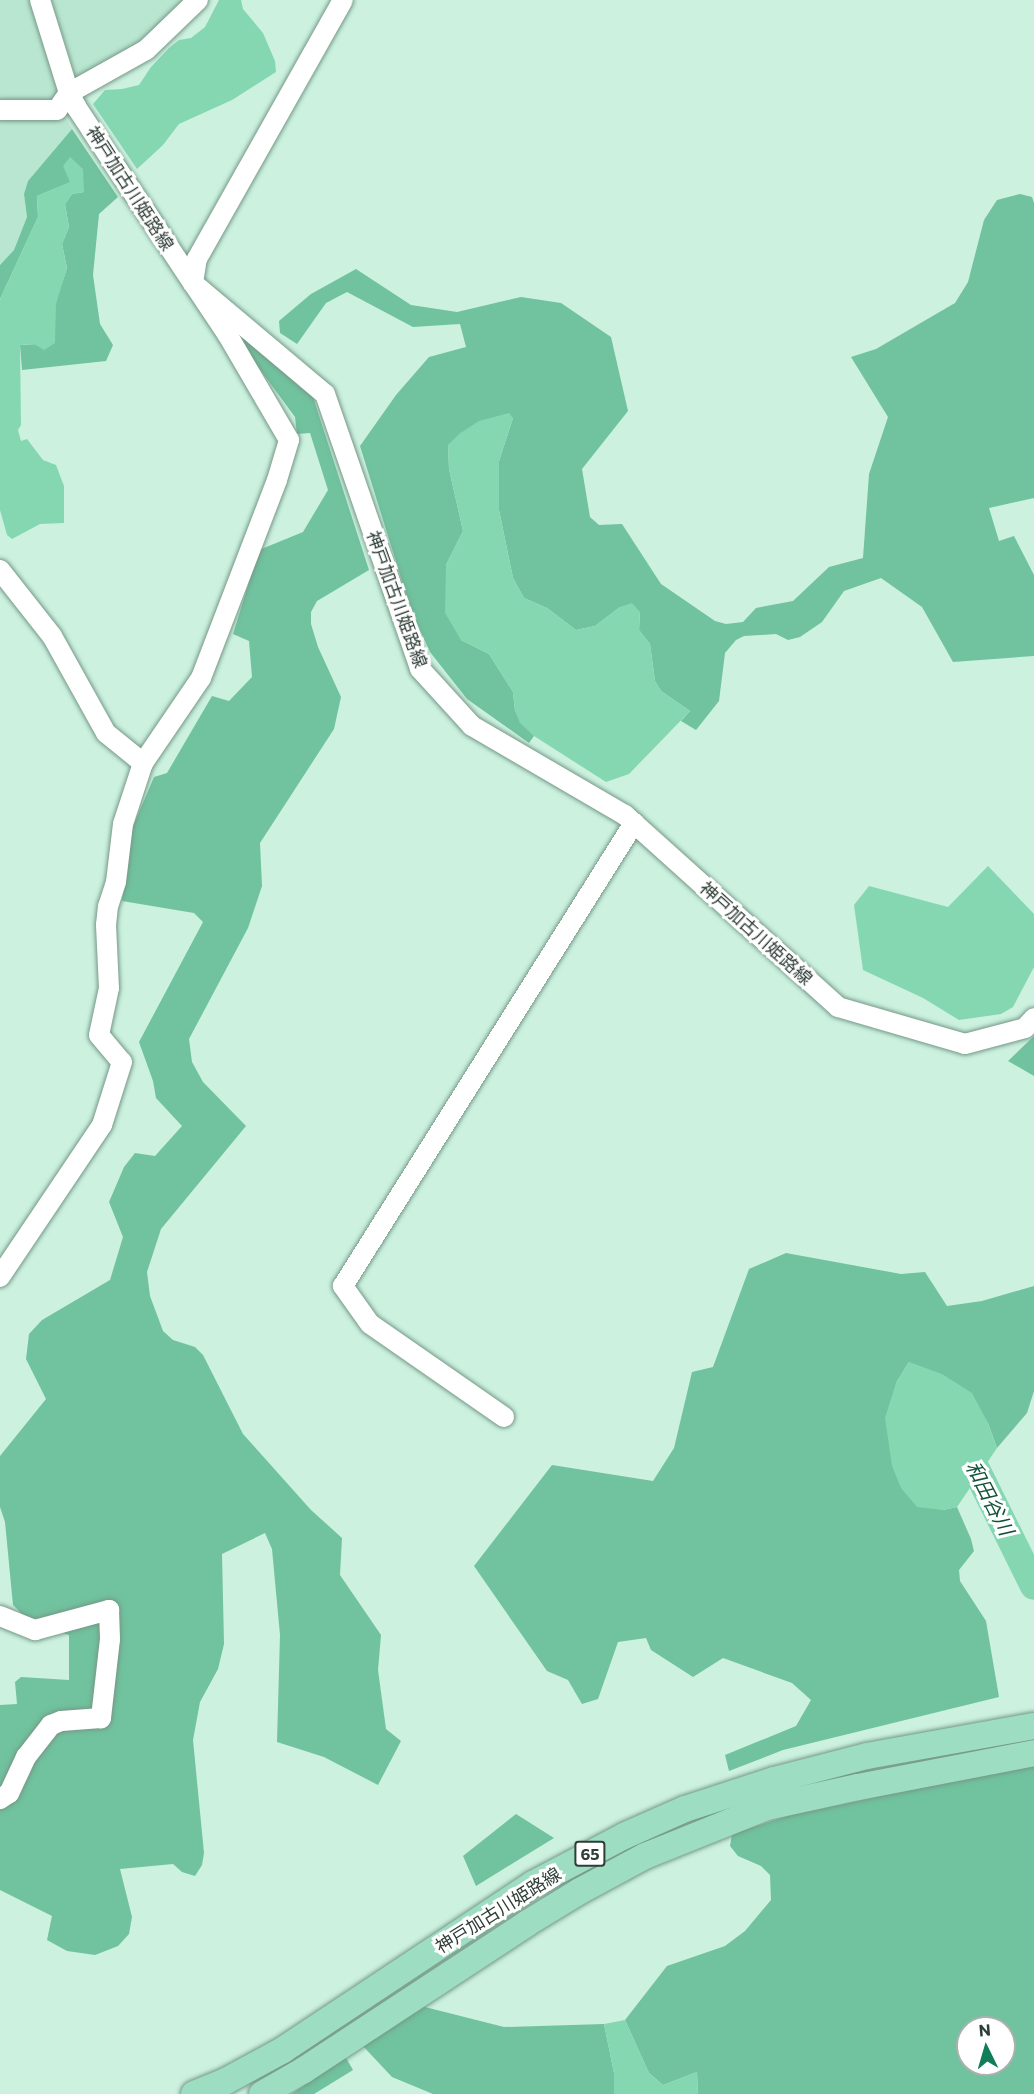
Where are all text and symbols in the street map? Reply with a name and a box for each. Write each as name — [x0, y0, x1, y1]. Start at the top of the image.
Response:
street label: 神戸加古川姫路線 — [82, 122, 178, 254]
street label: 神戸加古川姫路線 — [362, 528, 432, 670]
street label: 神戸加古川姫路線 — [695, 877, 817, 989]
water label: 和田谷川 — [961, 1457, 1019, 1539]
road number: 65 — [574, 1841, 606, 1867]
street label: 神戸加古川姫路線 — [431, 1863, 565, 1957]
north arrow — [956, 2016, 1016, 2076]
text: N — [978, 2020, 991, 2040]

